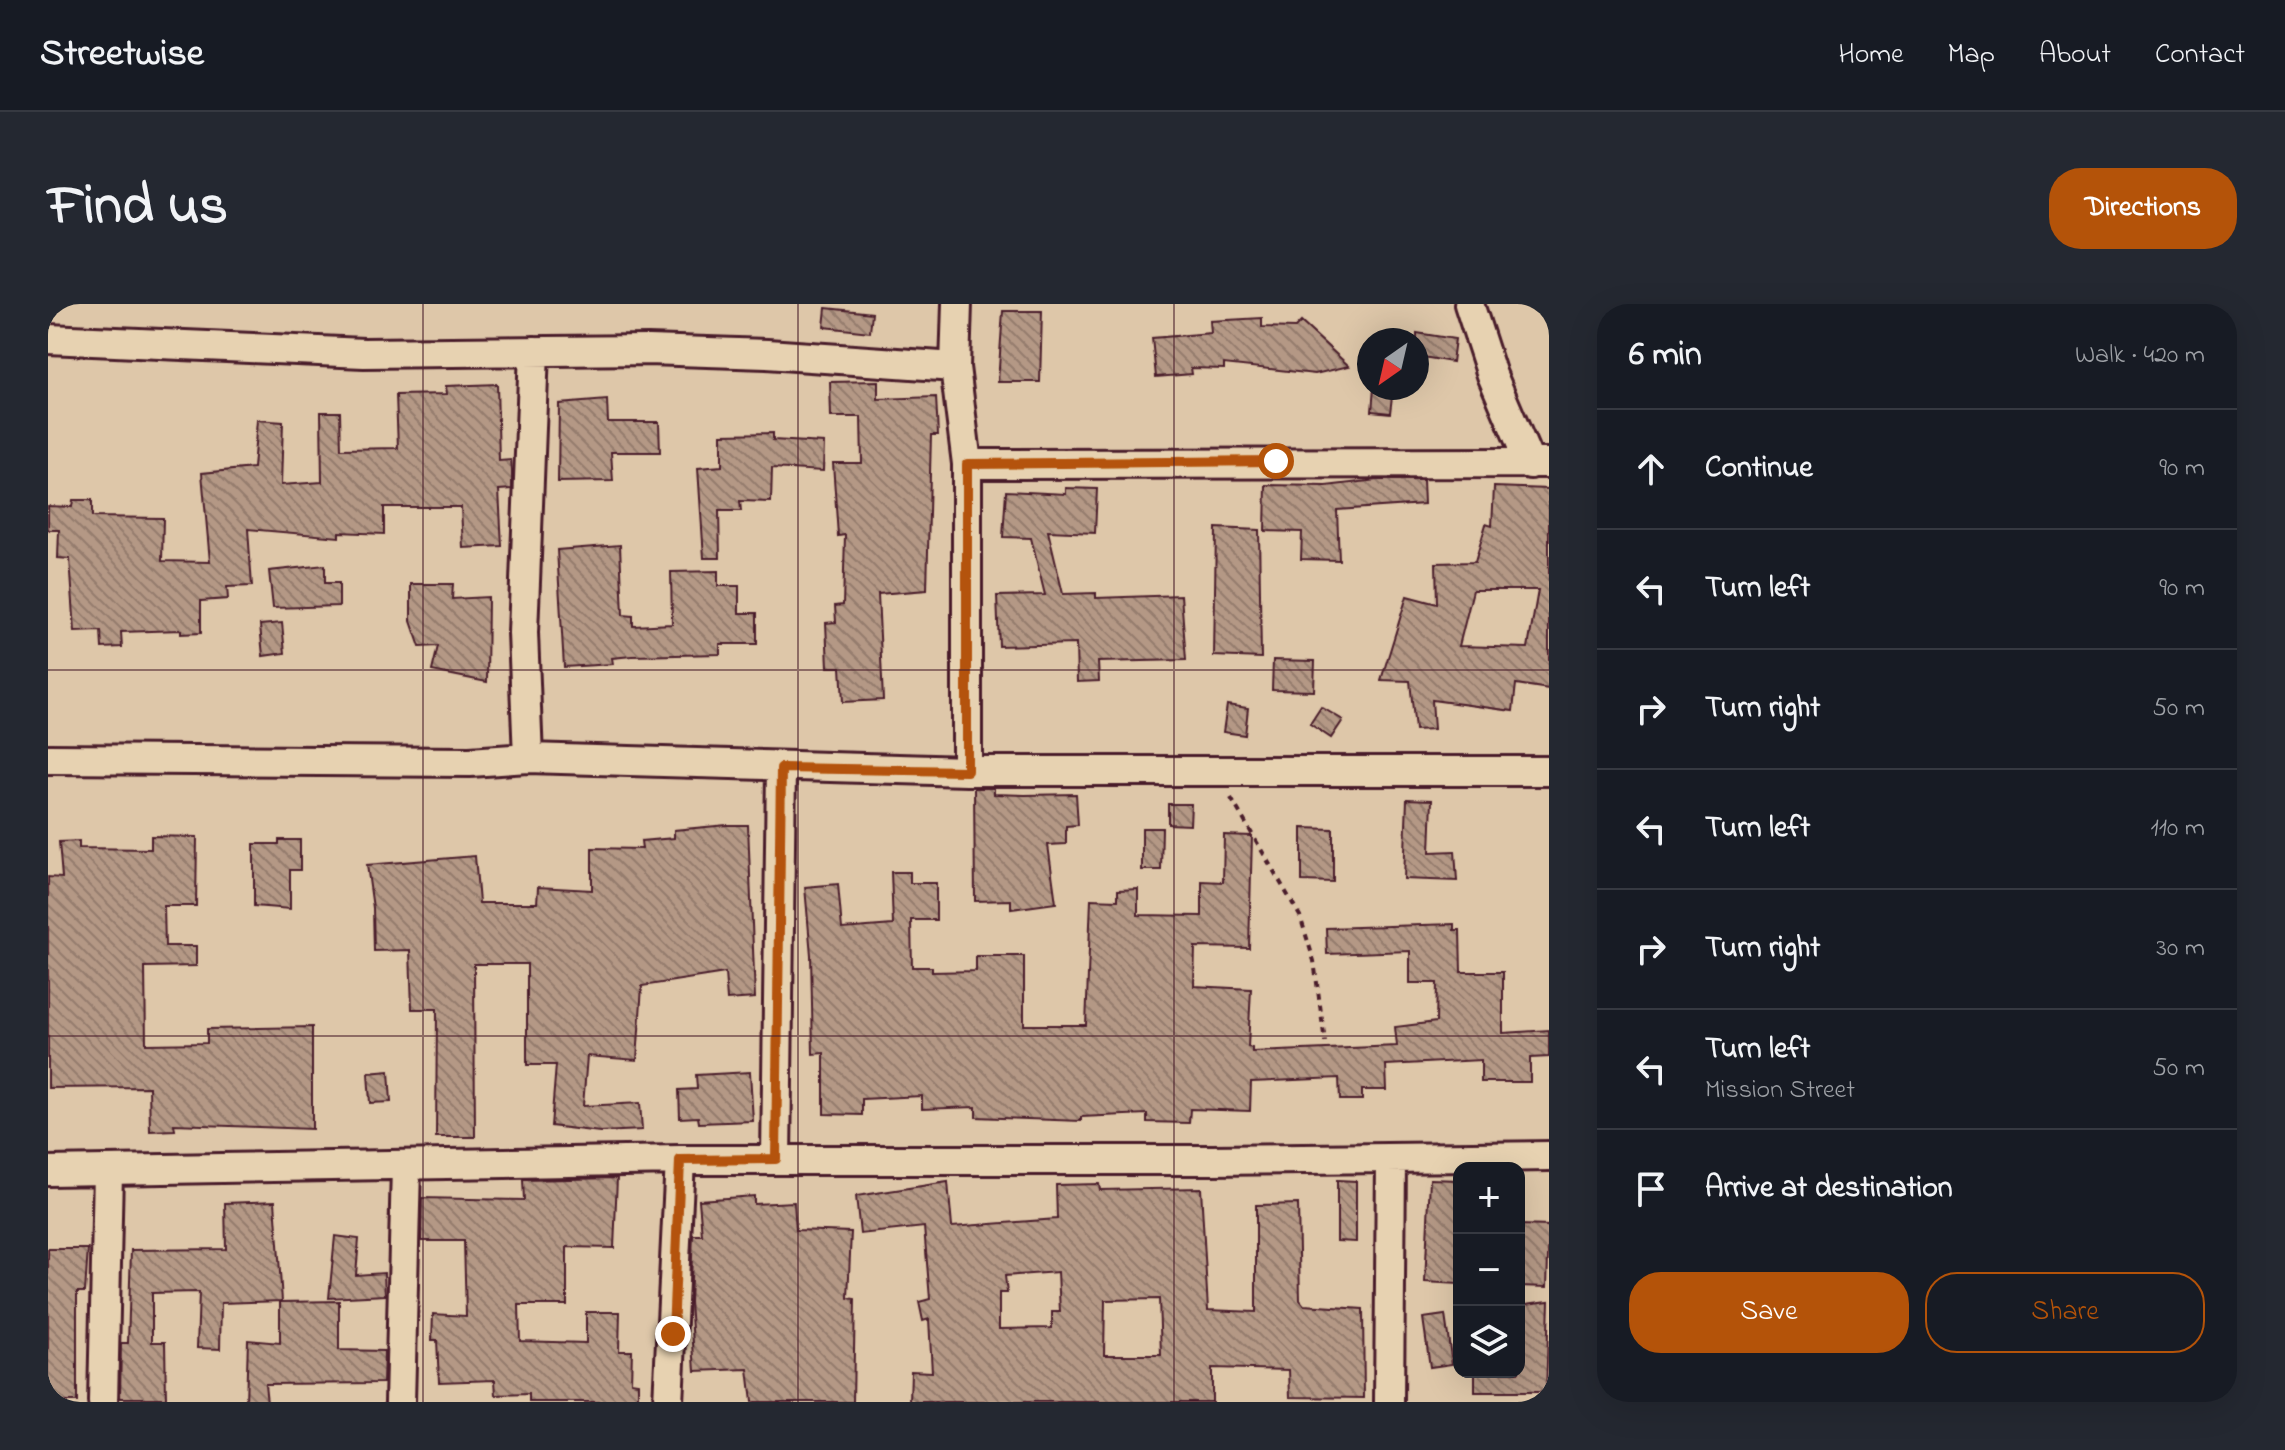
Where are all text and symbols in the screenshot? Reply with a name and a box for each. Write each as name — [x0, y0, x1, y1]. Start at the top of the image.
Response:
text: Streetwise — [40, 27, 204, 83]
text: Home — [1838, 35, 1904, 76]
text: Map — [1948, 35, 1995, 76]
text: About — [2039, 35, 2111, 76]
text: Contact — [2155, 35, 2245, 76]
text: Find us — [48, 168, 228, 249]
button: Directions — [2049, 168, 2237, 249]
north arrow — [1357, 328, 1429, 400]
text: 6 min — [1629, 331, 1702, 381]
text: Walk · 420 m — [2075, 337, 2205, 375]
route start — [1258, 443, 1294, 479]
icon: ahead — [1629, 447, 1673, 491]
text: Continue — [1705, 447, 1813, 491]
text: 90 m — [2159, 450, 2205, 488]
icon: left — [1629, 567, 1673, 611]
text: Turn left — [1705, 567, 1810, 611]
text: 90 m — [2159, 570, 2205, 608]
icon: right — [1629, 687, 1673, 731]
text: Turn right — [1705, 687, 1820, 731]
text: 50 m — [2152, 690, 2205, 728]
icon: left — [1629, 807, 1673, 851]
text: Turn left — [1705, 807, 1810, 851]
text: 110 m — [2151, 810, 2205, 848]
icon: right — [1629, 927, 1673, 971]
text: Turn right — [1705, 927, 1820, 971]
text: 30 m — [2156, 930, 2205, 968]
text: Turn left — [1705, 1028, 1810, 1072]
icon: left — [1629, 1047, 1673, 1091]
text: 50 m — [2152, 1050, 2205, 1088]
text: Mission Street — [1705, 1072, 1855, 1110]
map controls — [1453, 1162, 1525, 1378]
button: + — [1453, 1162, 1525, 1234]
icon: arrive — [1629, 1167, 1673, 1211]
text: Arrive at destination — [1705, 1167, 1953, 1211]
button: − — [1453, 1234, 1525, 1306]
button: Save — [1629, 1272, 1909, 1353]
button: Share — [1925, 1272, 2205, 1353]
button: layers — [1453, 1306, 1525, 1378]
route end — [655, 1316, 691, 1352]

